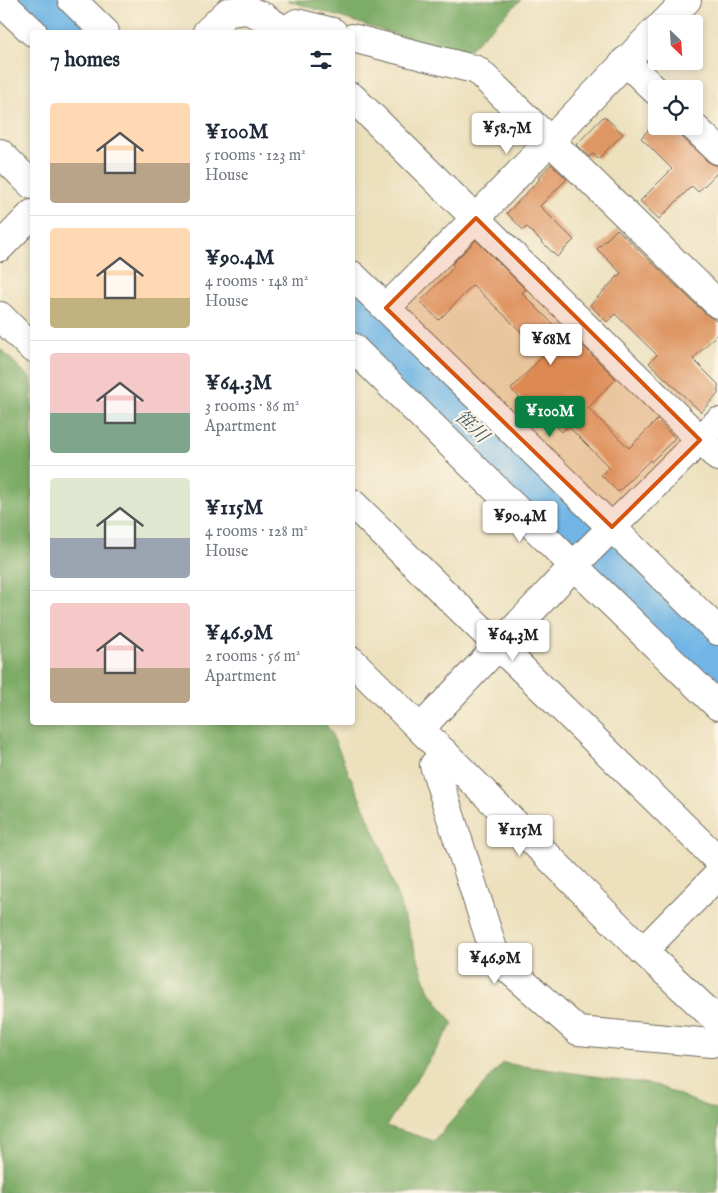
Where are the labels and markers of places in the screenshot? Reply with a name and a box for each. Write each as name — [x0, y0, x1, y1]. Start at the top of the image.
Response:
pin: ¥58.7M — [466, 112, 548, 155]
pin: ¥68M — [521, 324, 581, 366]
pin: ¥100M — [515, 396, 585, 438]
pin: ¥90.4M — [479, 500, 561, 543]
pin: ¥64.3M — [472, 620, 554, 662]
pin: ¥115M — [485, 814, 555, 857]
pin: ¥46.9M — [454, 942, 536, 985]

